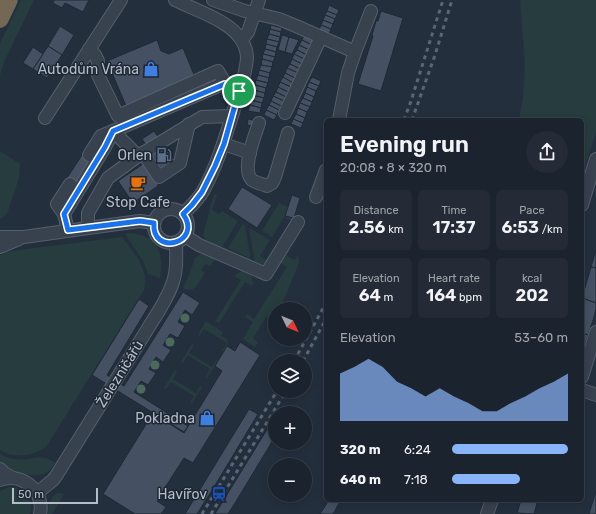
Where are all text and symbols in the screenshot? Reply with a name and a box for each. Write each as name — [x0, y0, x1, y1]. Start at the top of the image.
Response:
shop icon: Autodům Vrána — [142, 60, 160, 78]
place label: Autodům Vrána — [38, 61, 139, 78]
pin — [222, 74, 256, 108]
icon: arrive — [228, 80, 250, 102]
text: Evening run — [340, 131, 469, 158]
button: share — [526, 131, 568, 173]
fuel station icon: Orlen — [155, 146, 173, 164]
place label: Orlen — [117, 147, 152, 164]
text: 20:08 · 8 × 320 m — [340, 160, 447, 175]
cafe icon: Stop Cafe — [129, 174, 147, 192]
place label: Stop Cafe — [106, 194, 170, 211]
text: Distance — [353, 204, 399, 217]
text: Time — [442, 204, 466, 217]
text: Pace — [519, 204, 545, 217]
text: 2.56 — [348, 217, 385, 237]
text: 17:37 — [433, 217, 475, 237]
text: 6:53 — [502, 217, 539, 237]
text: km — [385, 223, 404, 236]
text: /km — [539, 223, 562, 236]
text: Elevation — [352, 272, 400, 285]
text: Heart rate — [428, 272, 480, 285]
text: kcal — [522, 272, 542, 285]
text: 64 — [359, 285, 381, 305]
text: 164 — [426, 285, 456, 305]
text: 202 — [516, 285, 548, 305]
text: m — [381, 291, 393, 304]
text: bpm — [456, 291, 482, 304]
north arrow — [268, 302, 312, 346]
map controls — [268, 302, 312, 502]
text: Elevation — [340, 330, 396, 345]
text: 53–60 m — [514, 330, 568, 345]
street label: Železničářů — [92, 337, 147, 411]
button: layers — [268, 354, 312, 398]
button: + — [268, 406, 312, 450]
shop icon: Pokladna — [198, 409, 216, 427]
place label: Pokladna — [135, 410, 195, 427]
text: 320 m — [340, 442, 381, 457]
text: 6:24 — [404, 442, 431, 457]
button: − — [268, 458, 312, 502]
text: 640 m — [340, 472, 381, 487]
text: 7:18 — [404, 472, 428, 487]
station icon: Havířov — [210, 485, 228, 503]
scale bar — [12, 486, 98, 505]
place label: Havířov — [158, 486, 207, 503]
text: 50 m — [18, 488, 44, 501]

